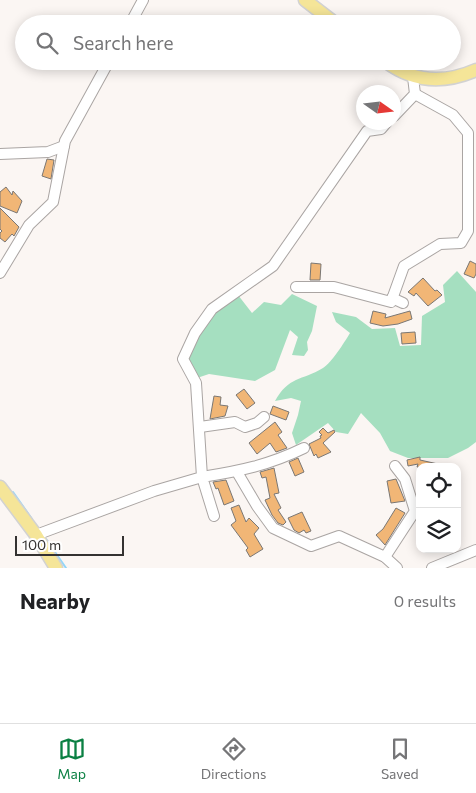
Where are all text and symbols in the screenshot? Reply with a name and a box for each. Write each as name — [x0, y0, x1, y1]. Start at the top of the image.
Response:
search box — [15, 15, 461, 70]
icon: search — [33, 29, 61, 57]
text: Search here — [73, 31, 173, 54]
north arrow — [356, 85, 401, 130]
map controls — [416, 463, 461, 553]
button: locate — [416, 463, 461, 508]
button: layers — [416, 508, 461, 553]
scale bar — [15, 533, 124, 556]
text: 100 m — [22, 536, 61, 553]
text: Nearby — [20, 588, 90, 613]
text: 0 results — [394, 591, 456, 610]
tab: Map — [57, 735, 86, 782]
tab: Directions — [201, 735, 266, 782]
tab: Saved — [381, 735, 419, 782]

